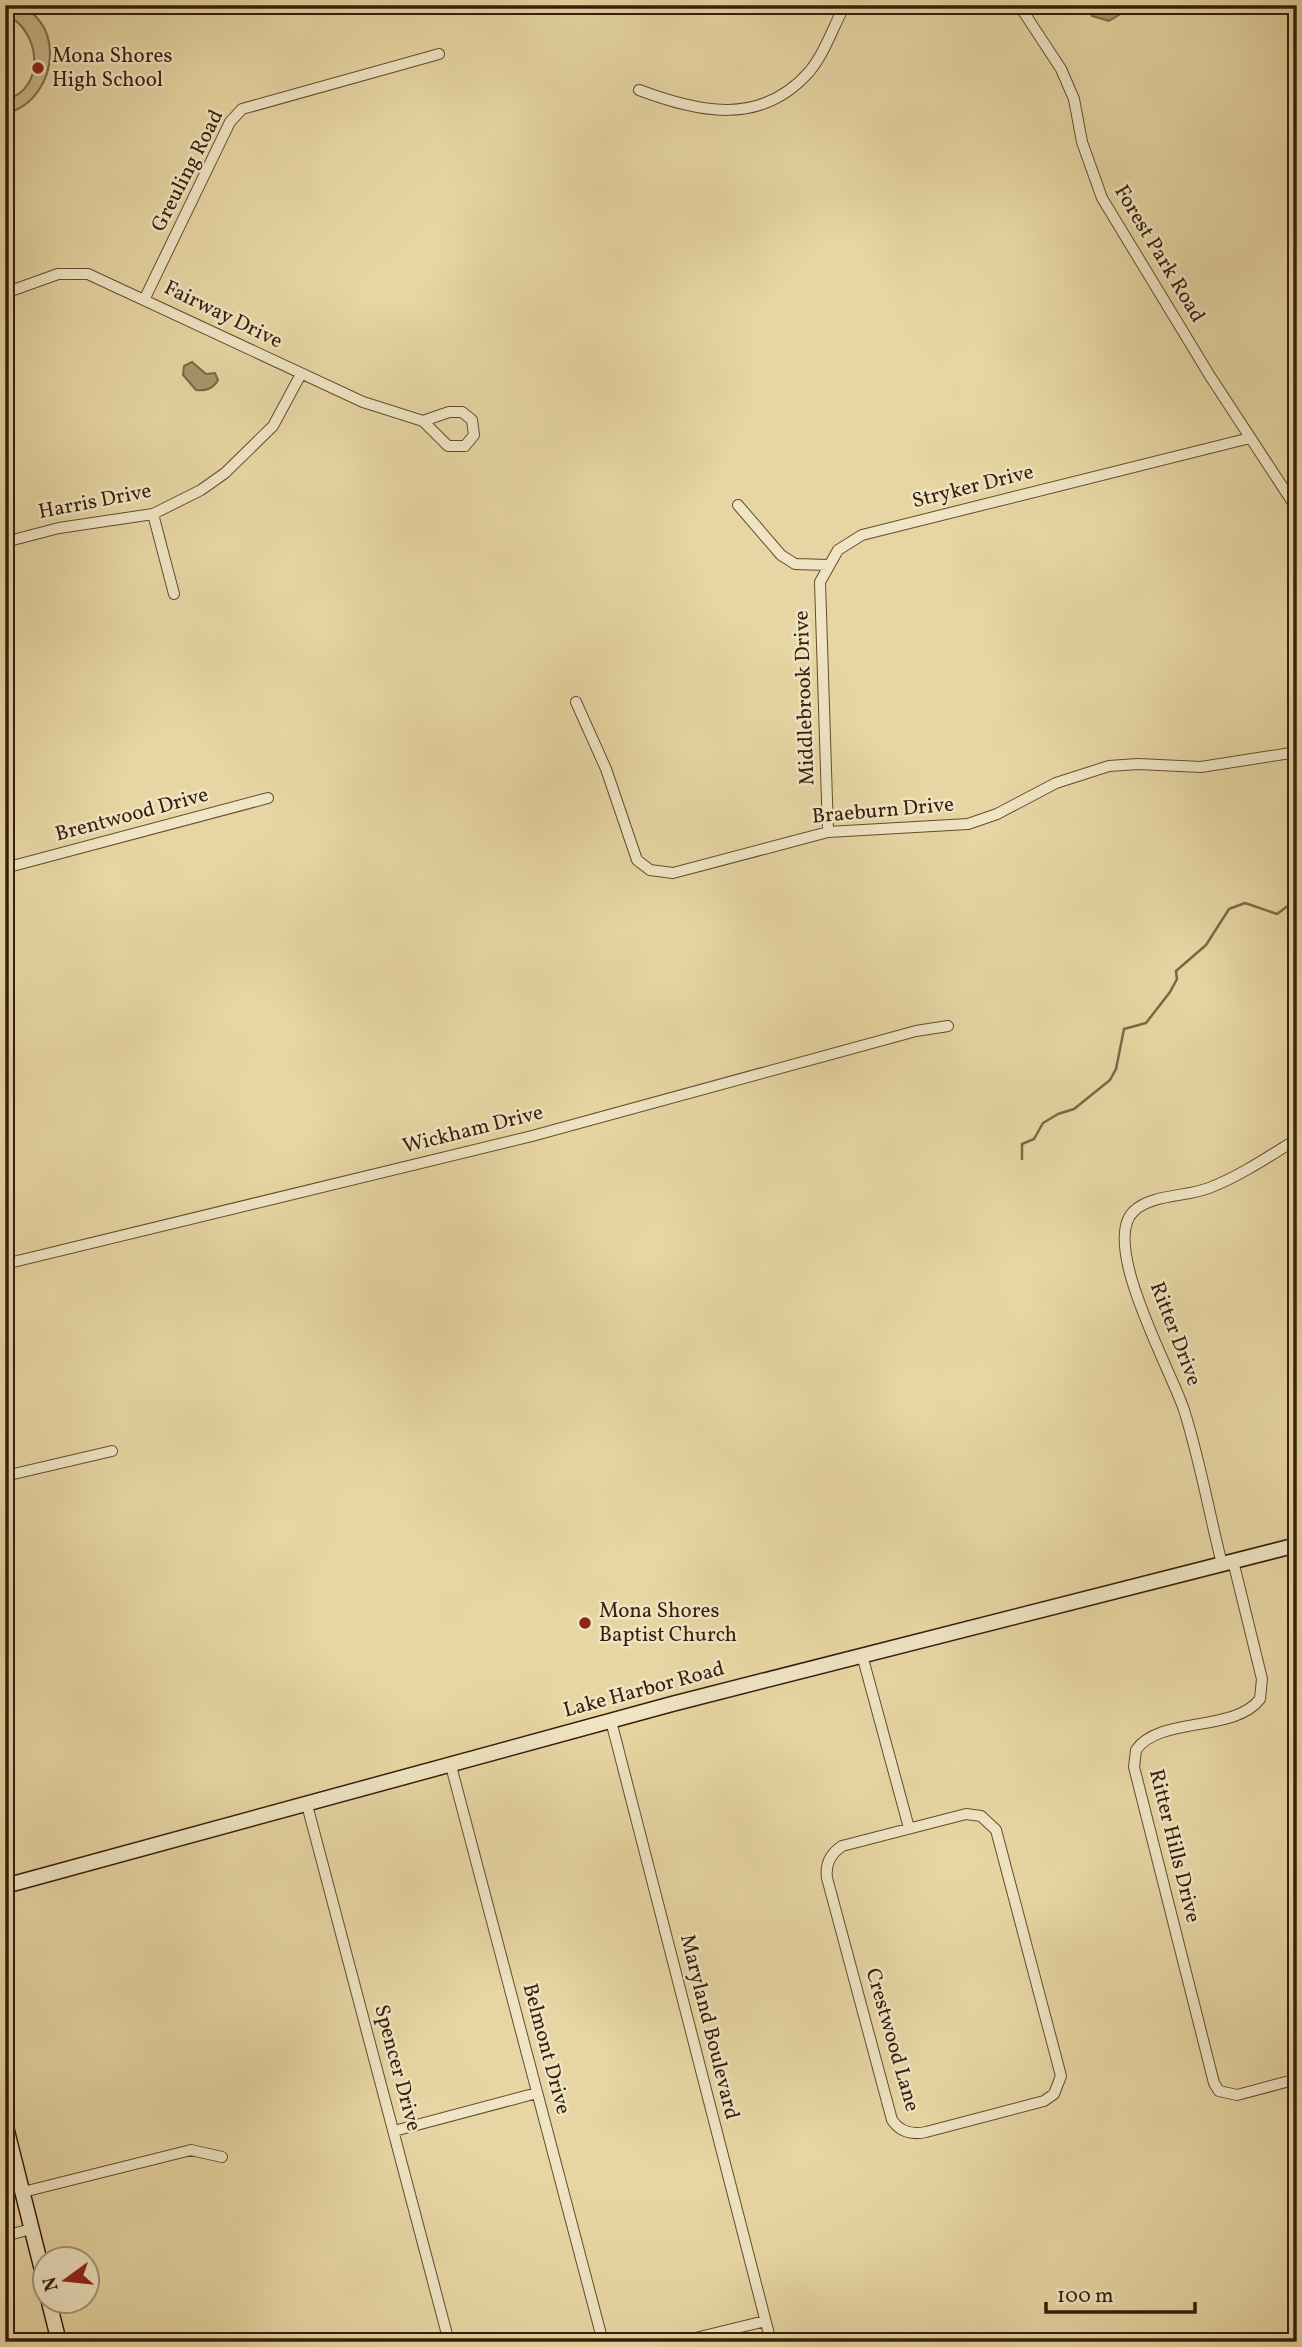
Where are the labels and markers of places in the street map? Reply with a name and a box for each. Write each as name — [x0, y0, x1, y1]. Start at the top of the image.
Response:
place label: Mona Shores High School — [52, 42, 173, 95]
marker: Mona Shores High School — [30, 60, 46, 76]
place label: Mona Shores Baptist Church — [599, 1597, 737, 1650]
marker: Mona Shores Baptist Church — [577, 1615, 593, 1631]

